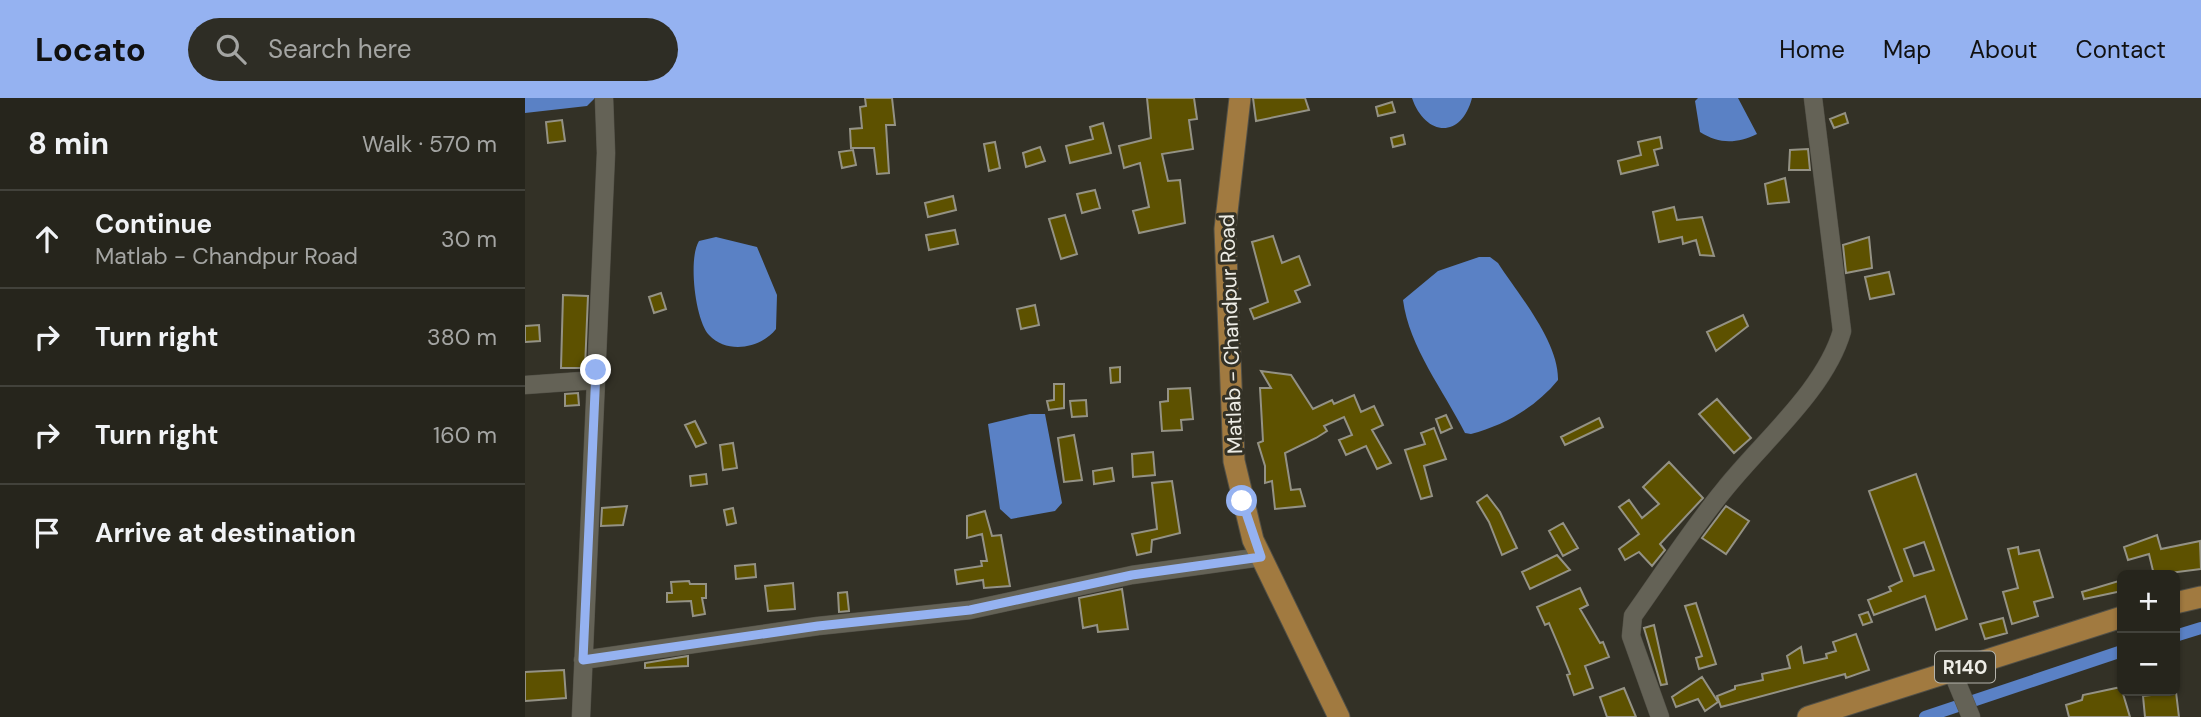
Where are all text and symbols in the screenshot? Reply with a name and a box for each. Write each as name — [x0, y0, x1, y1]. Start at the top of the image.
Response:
search box — [188, 18, 678, 81]
text: Locato — [35, 28, 146, 71]
icon: search — [212, 30, 250, 68]
text: Search here — [268, 32, 411, 66]
text: Home — [1779, 34, 1845, 65]
text: Map — [1883, 34, 1931, 65]
text: About — [1969, 34, 2038, 65]
text: Contact — [2076, 34, 2166, 65]
text: 8 min — [28, 124, 109, 163]
text: Walk · 570 m — [362, 129, 497, 159]
text: Continue — [95, 207, 212, 241]
street label: Matlab - Chandpur Road — [1213, 214, 1249, 454]
icon: ahead — [28, 220, 66, 258]
text: 30 m — [441, 224, 497, 254]
text: Matlab - Chandpur Road — [95, 241, 358, 271]
icon: right — [28, 318, 66, 356]
text: Turn right — [95, 320, 219, 354]
text: 380 m — [427, 322, 497, 352]
route end — [580, 354, 611, 385]
icon: right — [28, 416, 66, 454]
text: Turn right — [95, 418, 219, 452]
text: 160 m — [433, 420, 497, 450]
route start — [1226, 485, 1257, 516]
icon: arrive — [28, 514, 66, 552]
text: Arrive at destination — [95, 516, 356, 550]
map controls — [2117, 570, 2180, 696]
button: + — [2117, 570, 2180, 633]
button: − — [2117, 633, 2180, 696]
road number: R140 — [1935, 652, 1995, 682]

